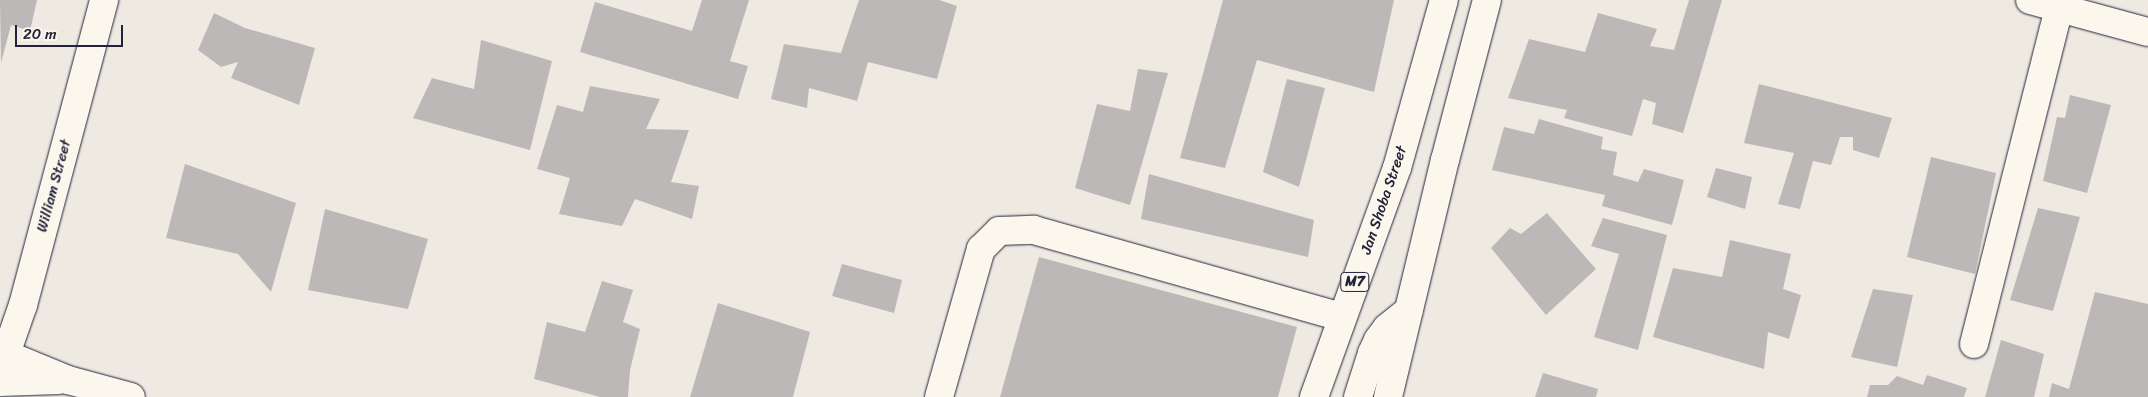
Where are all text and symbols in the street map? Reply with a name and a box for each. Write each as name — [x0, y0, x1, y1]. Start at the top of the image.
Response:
scale bar — [18, 15, 125, 47]
text: 20 m — [23, 21, 57, 47]
street label: William Street — [33, 138, 75, 234]
street label: Jan Shoba Street — [1357, 143, 1411, 257]
road number: M7 — [1340, 270, 1370, 294]

